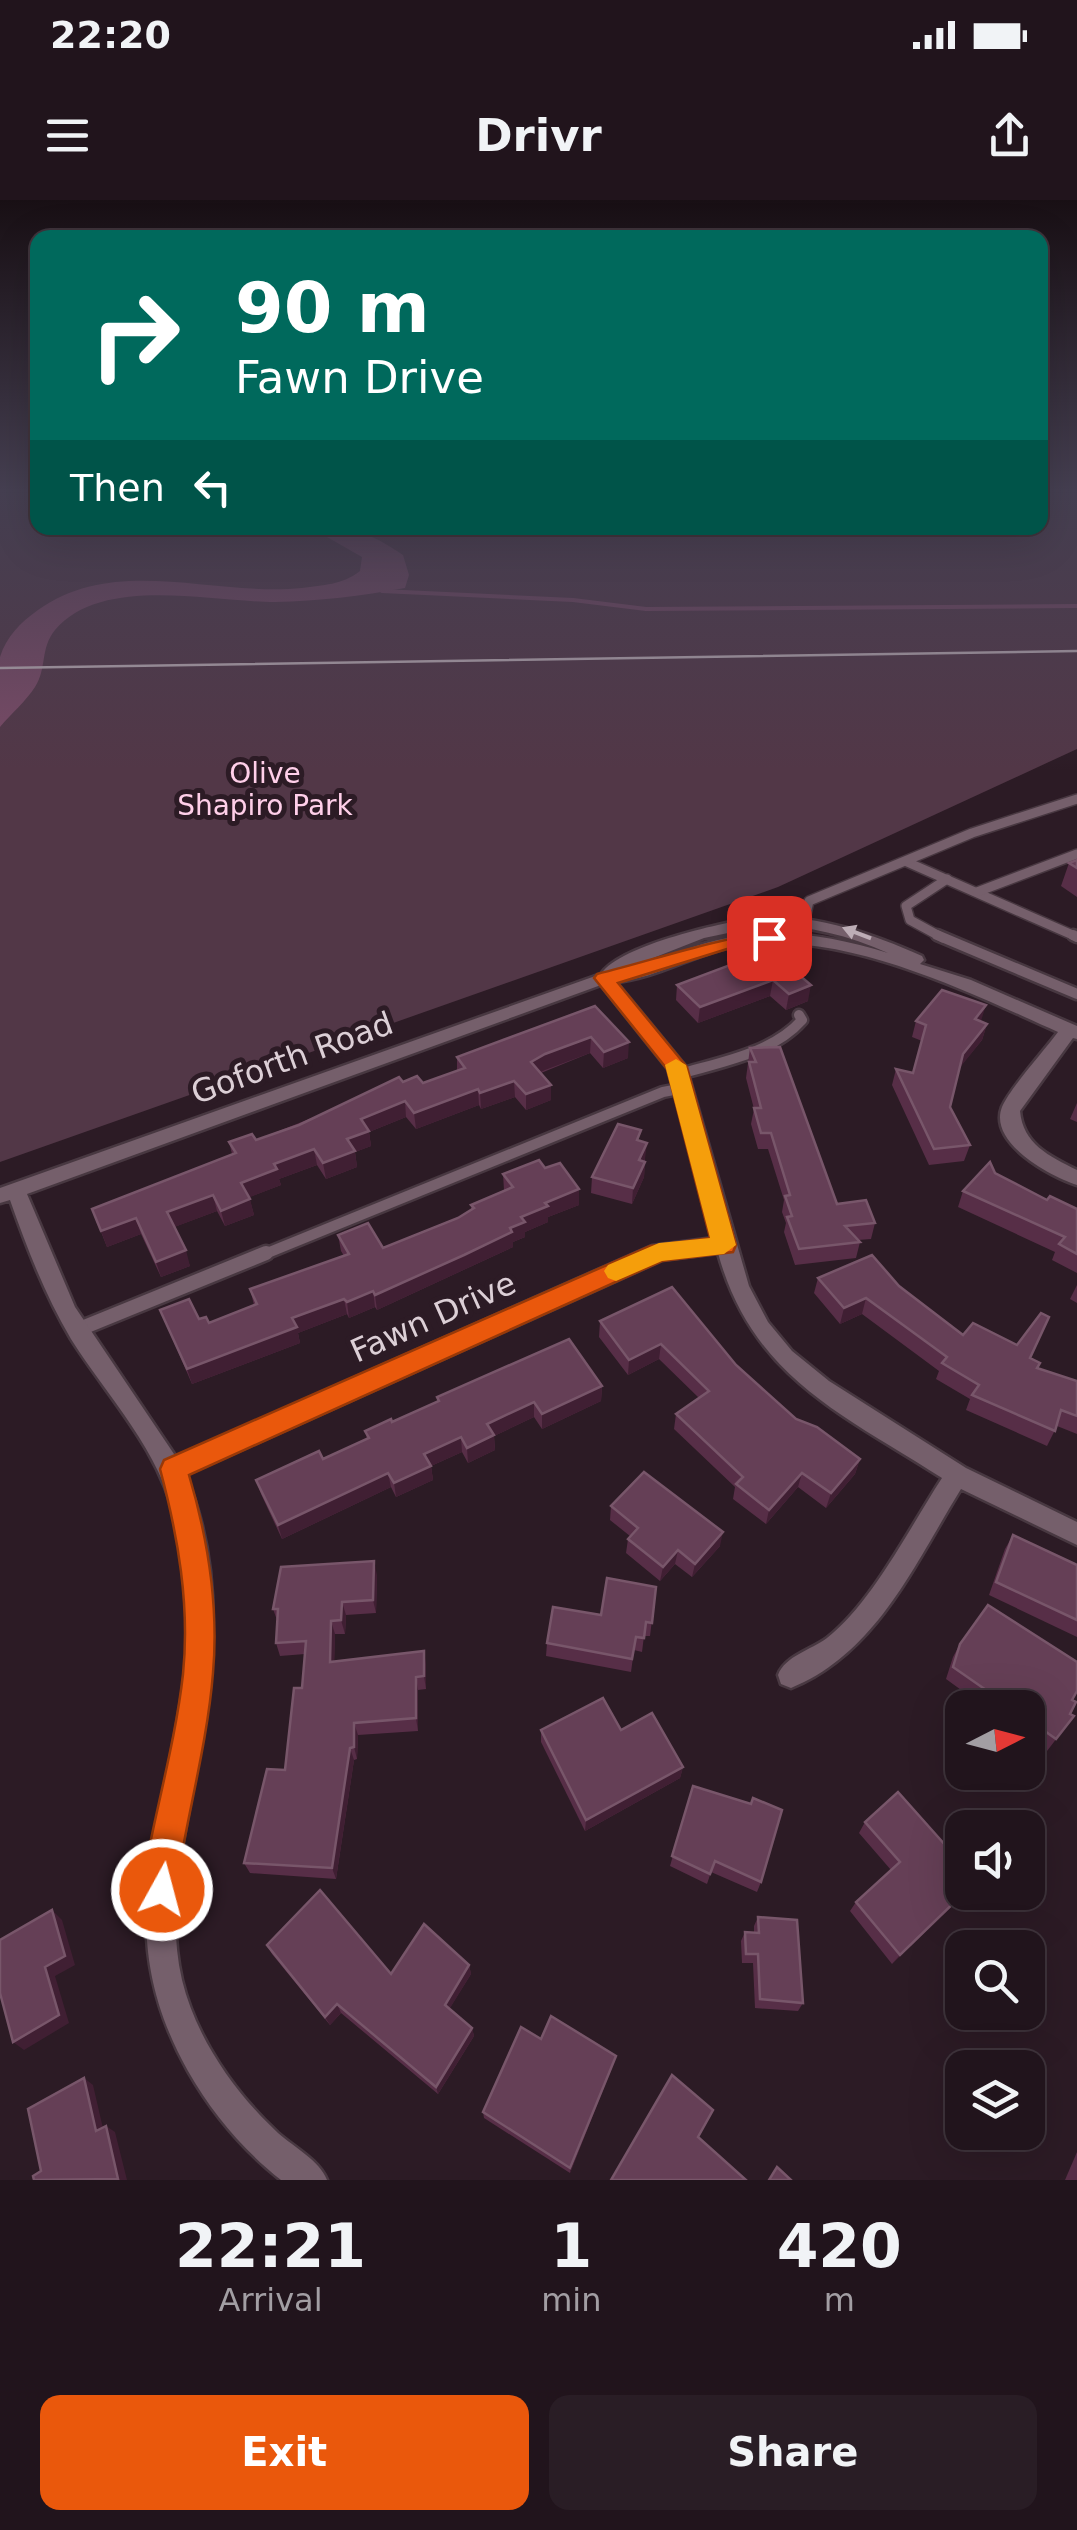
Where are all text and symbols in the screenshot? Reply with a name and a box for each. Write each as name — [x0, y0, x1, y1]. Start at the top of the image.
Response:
text: 22:20 — [50, 13, 171, 57]
icon: menu — [40, 108, 95, 163]
icon: share — [982, 108, 1037, 163]
text: Drivr — [475, 109, 602, 162]
text: 90 m — [235, 267, 430, 349]
icon: right — [70, 270, 200, 400]
text: Fawn Drive — [235, 351, 484, 404]
icon: left — [185, 460, 240, 515]
text: Then — [70, 466, 165, 510]
park label: Olive Shapiro Park — [177, 757, 354, 822]
pin — [727, 896, 812, 981]
icon: arrive — [742, 911, 797, 966]
one-way arrow — [842, 925, 872, 941]
street label: Goforth Road — [186, 1004, 398, 1112]
street label: Fawn Drive — [344, 1264, 522, 1370]
north arrow — [945, 1690, 1045, 1790]
map controls — [945, 1690, 1045, 2150]
button: sound — [945, 1810, 1045, 1910]
position arrow — [110, 1838, 214, 1942]
button: search — [945, 1930, 1045, 2030]
button: layers — [945, 2050, 1045, 2150]
text: 22:21 — [175, 2211, 366, 2281]
text: 1 — [550, 2211, 592, 2281]
text: 420 — [777, 2211, 902, 2281]
text: Arrival — [219, 2281, 323, 2319]
text: min — [541, 2281, 602, 2319]
text: m — [824, 2281, 855, 2319]
button: Exit — [40, 2395, 529, 2510]
button: Share — [549, 2395, 1037, 2510]

